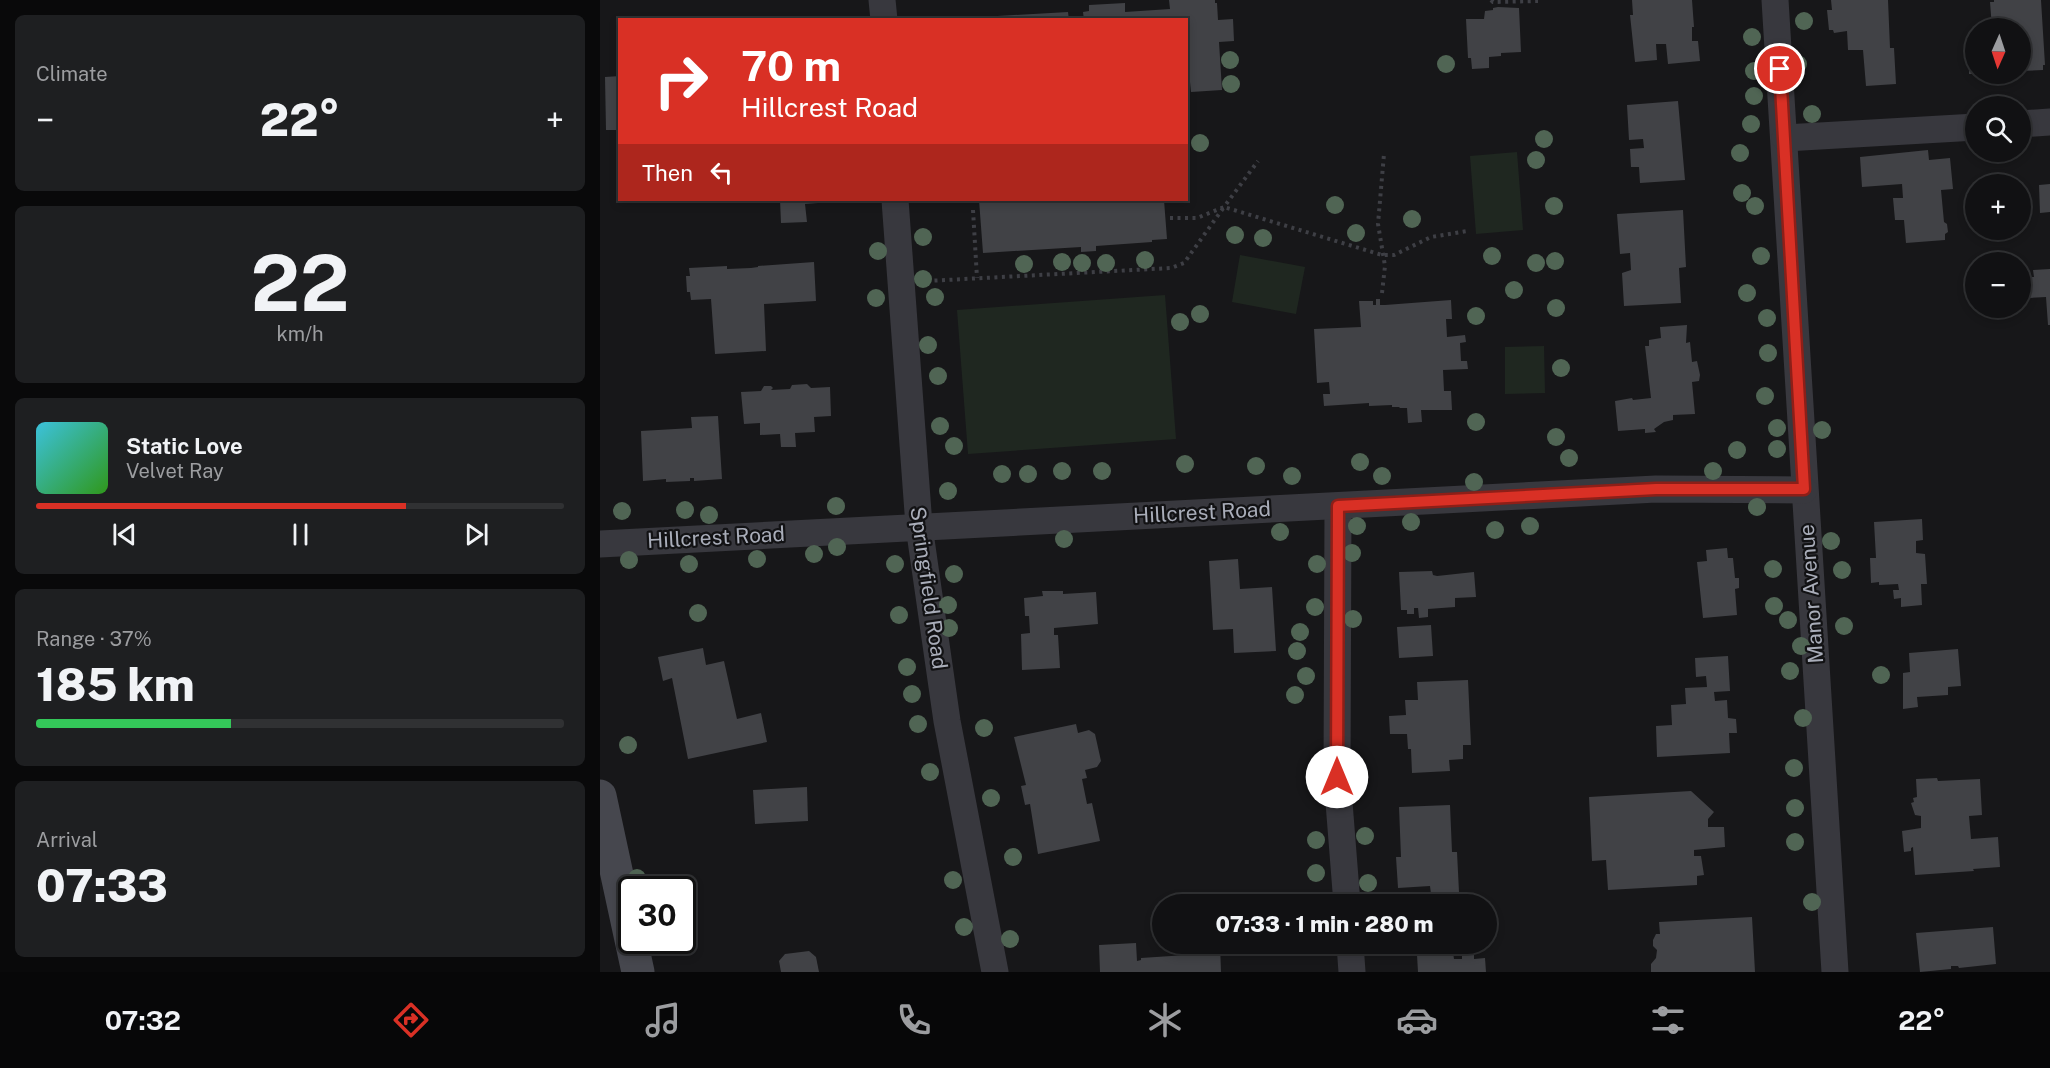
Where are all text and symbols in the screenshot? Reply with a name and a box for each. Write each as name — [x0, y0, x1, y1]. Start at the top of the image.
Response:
north arrow — [1965, 18, 2031, 84]
map controls — [1965, 18, 2031, 318]
text: 70 m — [741, 41, 841, 90]
icon: right — [642, 42, 720, 120]
pin — [1754, 43, 1805, 94]
icon: arrive — [1763, 52, 1796, 85]
text: Climate — [36, 62, 108, 86]
text: Hillcrest Road — [741, 91, 918, 123]
text: 22° — [260, 93, 340, 146]
button: search — [1965, 96, 2031, 162]
text: − — [36, 101, 54, 139]
text: + — [546, 101, 564, 139]
icon: left — [705, 156, 738, 189]
text: Then — [642, 160, 693, 186]
button: + — [1965, 174, 2031, 240]
text: 22 — [250, 237, 350, 329]
button: − — [1965, 252, 2031, 318]
text: km/h — [276, 322, 324, 346]
text: Static Love — [126, 433, 243, 459]
text: Velvet Ray — [126, 459, 224, 483]
street label: Hillcrest Road — [1133, 496, 1271, 528]
street label: Springfield Road — [905, 505, 953, 671]
icon: previous — [108, 518, 141, 551]
icon: pause — [284, 518, 317, 551]
icon: next — [460, 518, 493, 551]
street label: Hillcrest Road — [647, 521, 785, 553]
street label: Manor Avenue — [1794, 524, 1828, 664]
text: Range · 37% — [36, 627, 152, 651]
text: 185 km — [36, 658, 195, 711]
position arrow — [1305, 745, 1369, 809]
text: Arrival — [36, 828, 98, 852]
text: 07:33 — [36, 859, 168, 912]
speed limit sign: 30 — [618, 876, 696, 954]
text: 07:33 · 1 min · 280 m — [1216, 911, 1433, 937]
icon: directions — [390, 999, 432, 1041]
icon: music — [642, 999, 684, 1041]
icon: phone — [893, 999, 935, 1041]
icon: climate — [1144, 999, 1186, 1041]
icon: car — [1396, 999, 1438, 1041]
icon: filters — [1647, 999, 1689, 1041]
text: 07:32 — [105, 1004, 181, 1036]
text: 22° — [1898, 1004, 1945, 1036]

